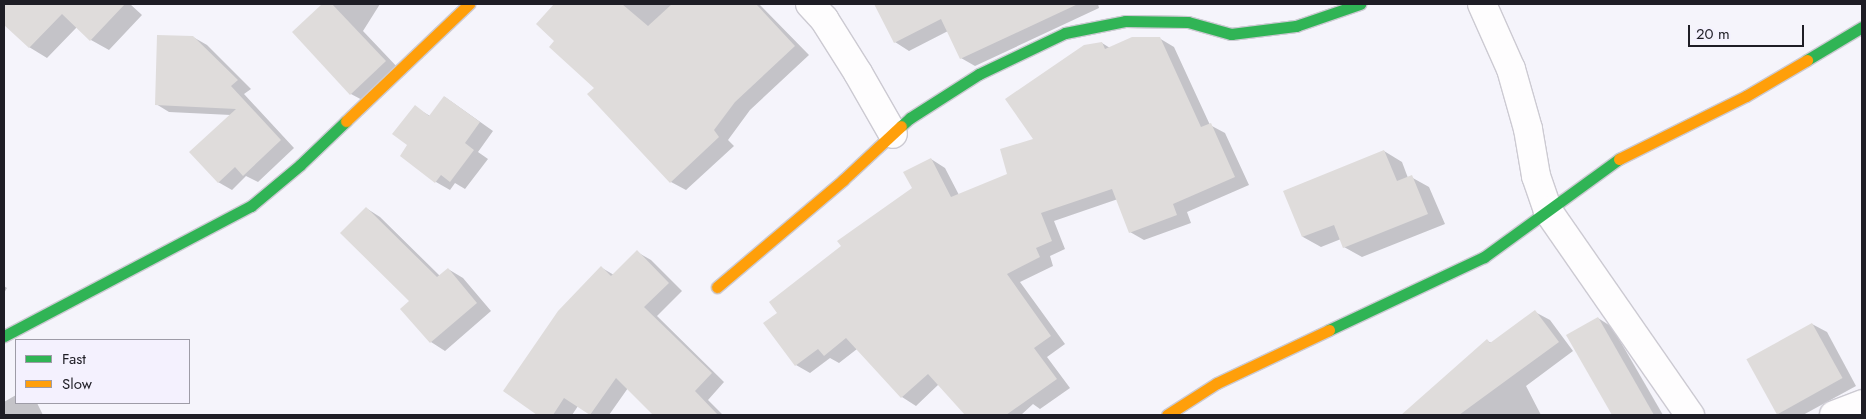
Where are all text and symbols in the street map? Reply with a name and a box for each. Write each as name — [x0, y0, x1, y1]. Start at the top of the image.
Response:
scale bar — [1691, 15, 1807, 47]
text: 20 m — [1696, 23, 1730, 45]
legend — [15, 339, 190, 404]
text: Fast — [62, 348, 86, 370]
text: Slow — [62, 373, 92, 395]

